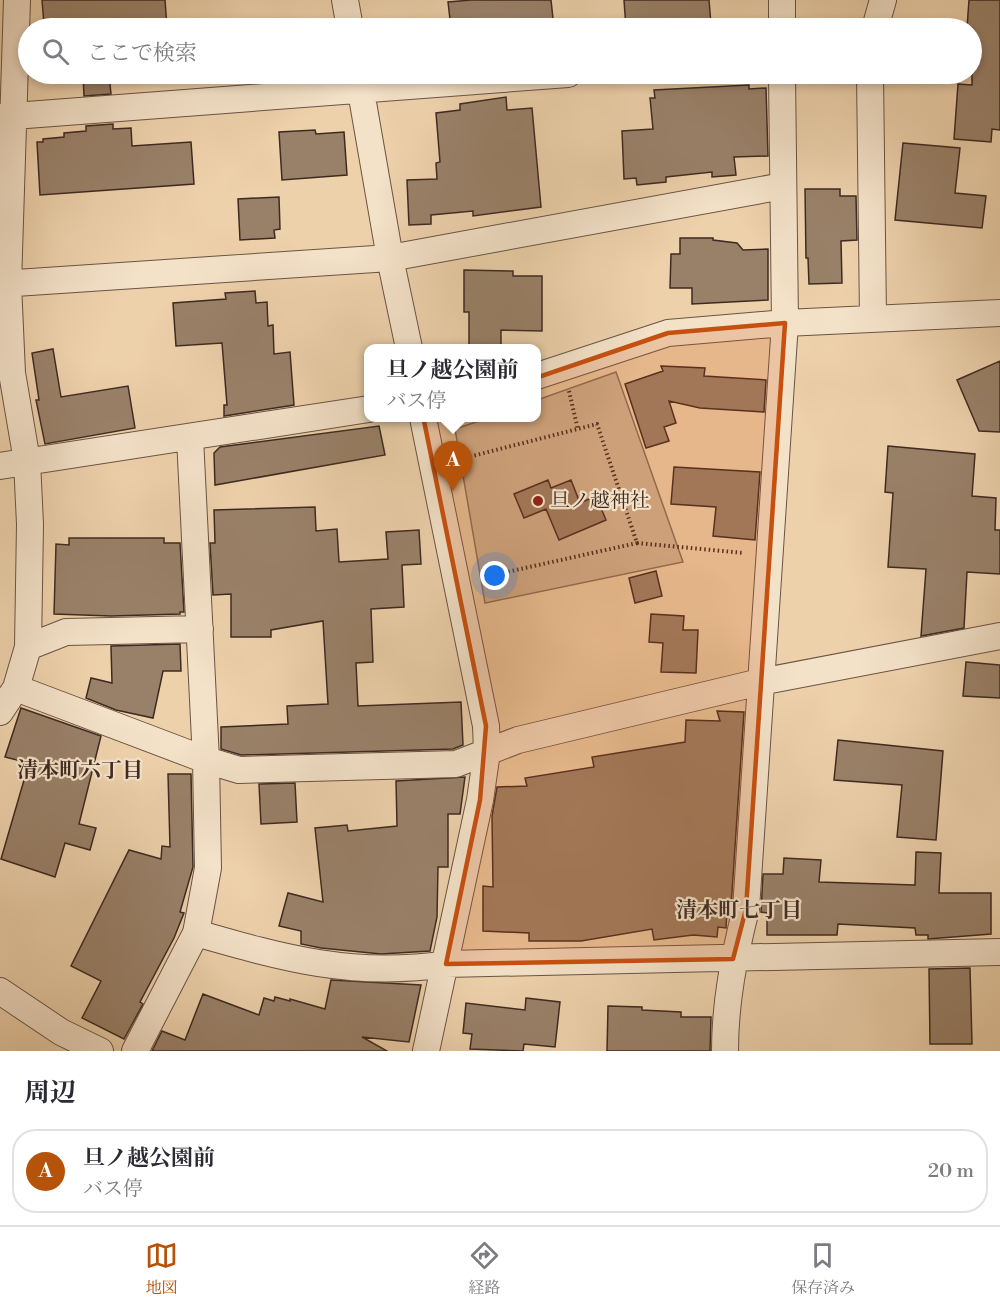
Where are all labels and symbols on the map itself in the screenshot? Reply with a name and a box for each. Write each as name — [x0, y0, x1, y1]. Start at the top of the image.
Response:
pin: A — [434, 442, 472, 491]
place label: 旦ノ越神社 — [550, 489, 650, 514]
marker: 旦ノ越神社 — [531, 494, 545, 508]
your location — [480, 561, 509, 590]
district label: 清本町六丁目 — [17, 758, 143, 784]
district label: 清本町七丁目 — [676, 898, 802, 924]

